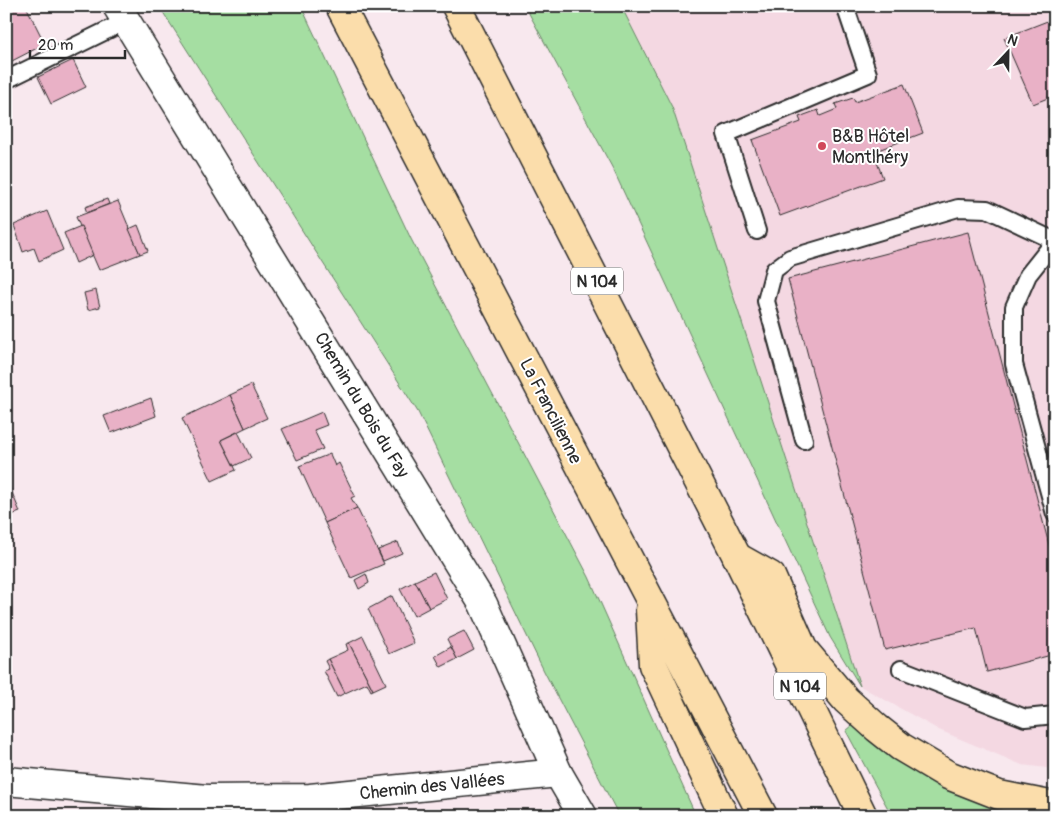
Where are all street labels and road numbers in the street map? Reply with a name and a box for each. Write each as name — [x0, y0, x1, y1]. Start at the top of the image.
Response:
road number: N 104 — [571, 268, 623, 294]
street label: Chemin du Bois du Fay — [309, 328, 414, 482]
street label: La Francilienne — [514, 355, 587, 468]
road number: N 104 — [774, 672, 826, 699]
street label: Chemin des Vallées — [359, 767, 506, 806]

